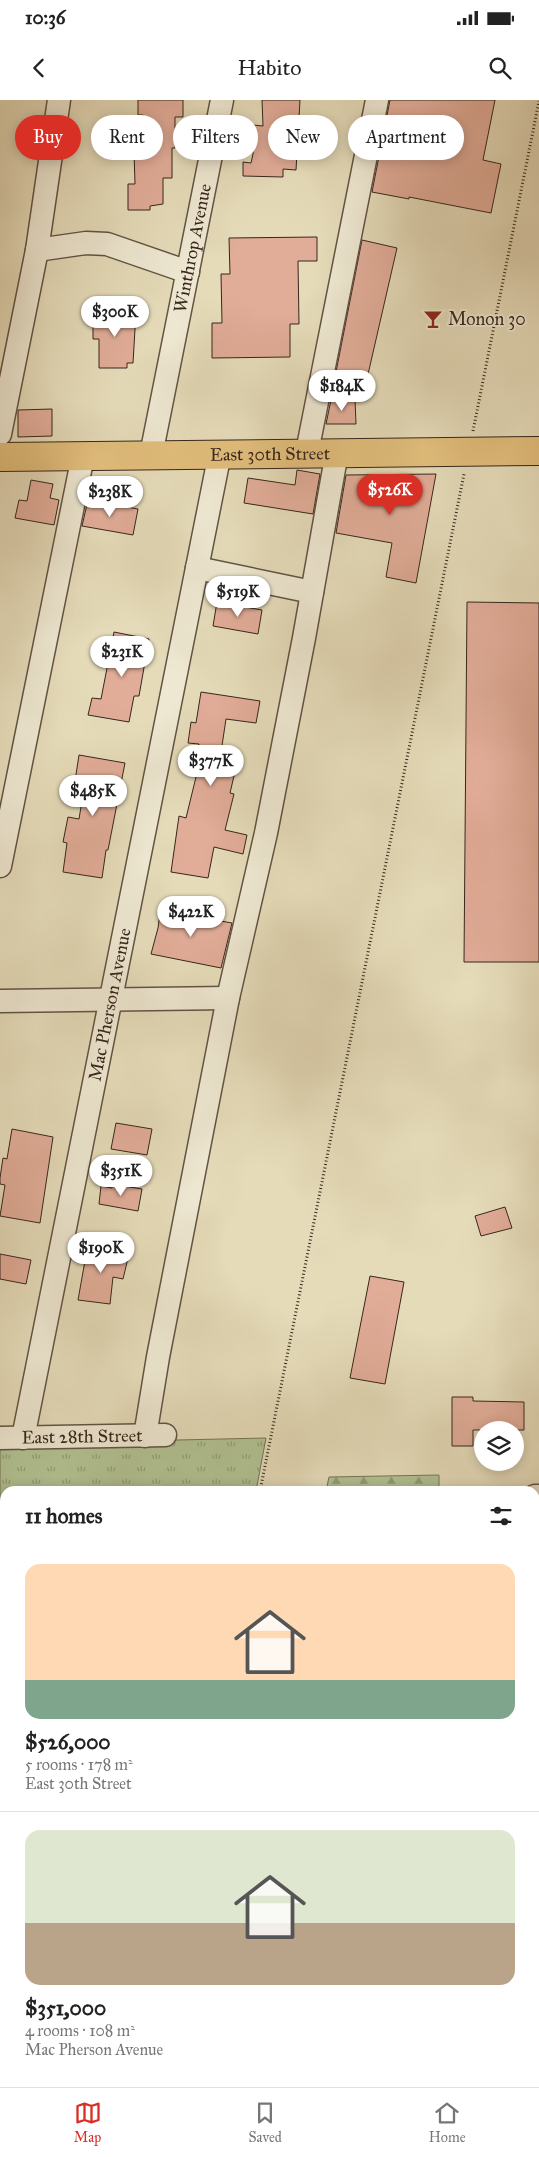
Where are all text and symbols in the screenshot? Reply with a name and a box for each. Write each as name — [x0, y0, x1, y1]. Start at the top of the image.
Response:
text: 10:36 — [25, 6, 66, 29]
icon: back — [25, 54, 53, 82]
text: Habito — [238, 54, 301, 81]
icon: search — [486, 54, 514, 82]
chip: Buy — [15, 115, 81, 160]
chip: Rent — [91, 115, 163, 160]
chip: Filters — [173, 115, 258, 160]
chip: New — [268, 115, 338, 160]
chip: Apartment — [348, 115, 464, 160]
street label: Winthrop Avenue — [169, 182, 216, 314]
pin: $300K — [80, 296, 150, 338]
text: $300K — [92, 302, 138, 321]
bar icon: Monon 30 — [422, 308, 444, 330]
place label: Monon 30 — [448, 308, 526, 330]
pin: $184K — [307, 370, 377, 412]
text: $184K — [320, 376, 364, 395]
street label: East 30th Street — [210, 442, 331, 466]
pin: $526K — [355, 474, 425, 516]
pin: $238K — [75, 476, 145, 518]
text: $526K — [368, 480, 412, 499]
text: $238K — [88, 482, 132, 501]
pin: $519K — [203, 576, 273, 618]
text: $519K — [216, 582, 260, 601]
pin: $231K — [87, 636, 157, 678]
text: $231K — [101, 642, 143, 661]
pin: $377K — [176, 744, 246, 787]
text: $377K — [189, 751, 233, 770]
pin: $485K — [58, 774, 128, 817]
text: $485K — [70, 781, 116, 800]
pin: $422K — [156, 896, 226, 938]
text: $422K — [168, 902, 214, 921]
street label: Mac Pherson Avenue — [84, 926, 136, 1083]
pin: $351K — [86, 1154, 156, 1197]
text: $351K — [100, 1161, 142, 1180]
pin: $190K — [66, 1232, 136, 1274]
text: $190K — [78, 1238, 124, 1257]
map controls — [474, 1421, 524, 1471]
button: layers — [474, 1421, 524, 1471]
street label: East 28th Street — [21, 1424, 143, 1449]
icon: filters — [487, 1502, 515, 1530]
text: 11 homes — [25, 1503, 102, 1529]
icon: home — [225, 1597, 315, 1687]
text: $526,000 — [25, 1729, 111, 1755]
text: 5 rooms · 178 m² — [25, 1755, 133, 1774]
text: East 30th Street — [25, 1774, 132, 1793]
icon: home — [225, 1862, 315, 1952]
text: $351,000 — [25, 1995, 106, 2021]
text: 4 rooms · 108 m² — [25, 2021, 135, 2040]
text: Mac Pherson Avenue — [25, 2040, 163, 2059]
tab: Map — [74, 2099, 102, 2146]
tab: Saved — [249, 2099, 282, 2146]
tab: Home — [429, 2099, 465, 2146]

